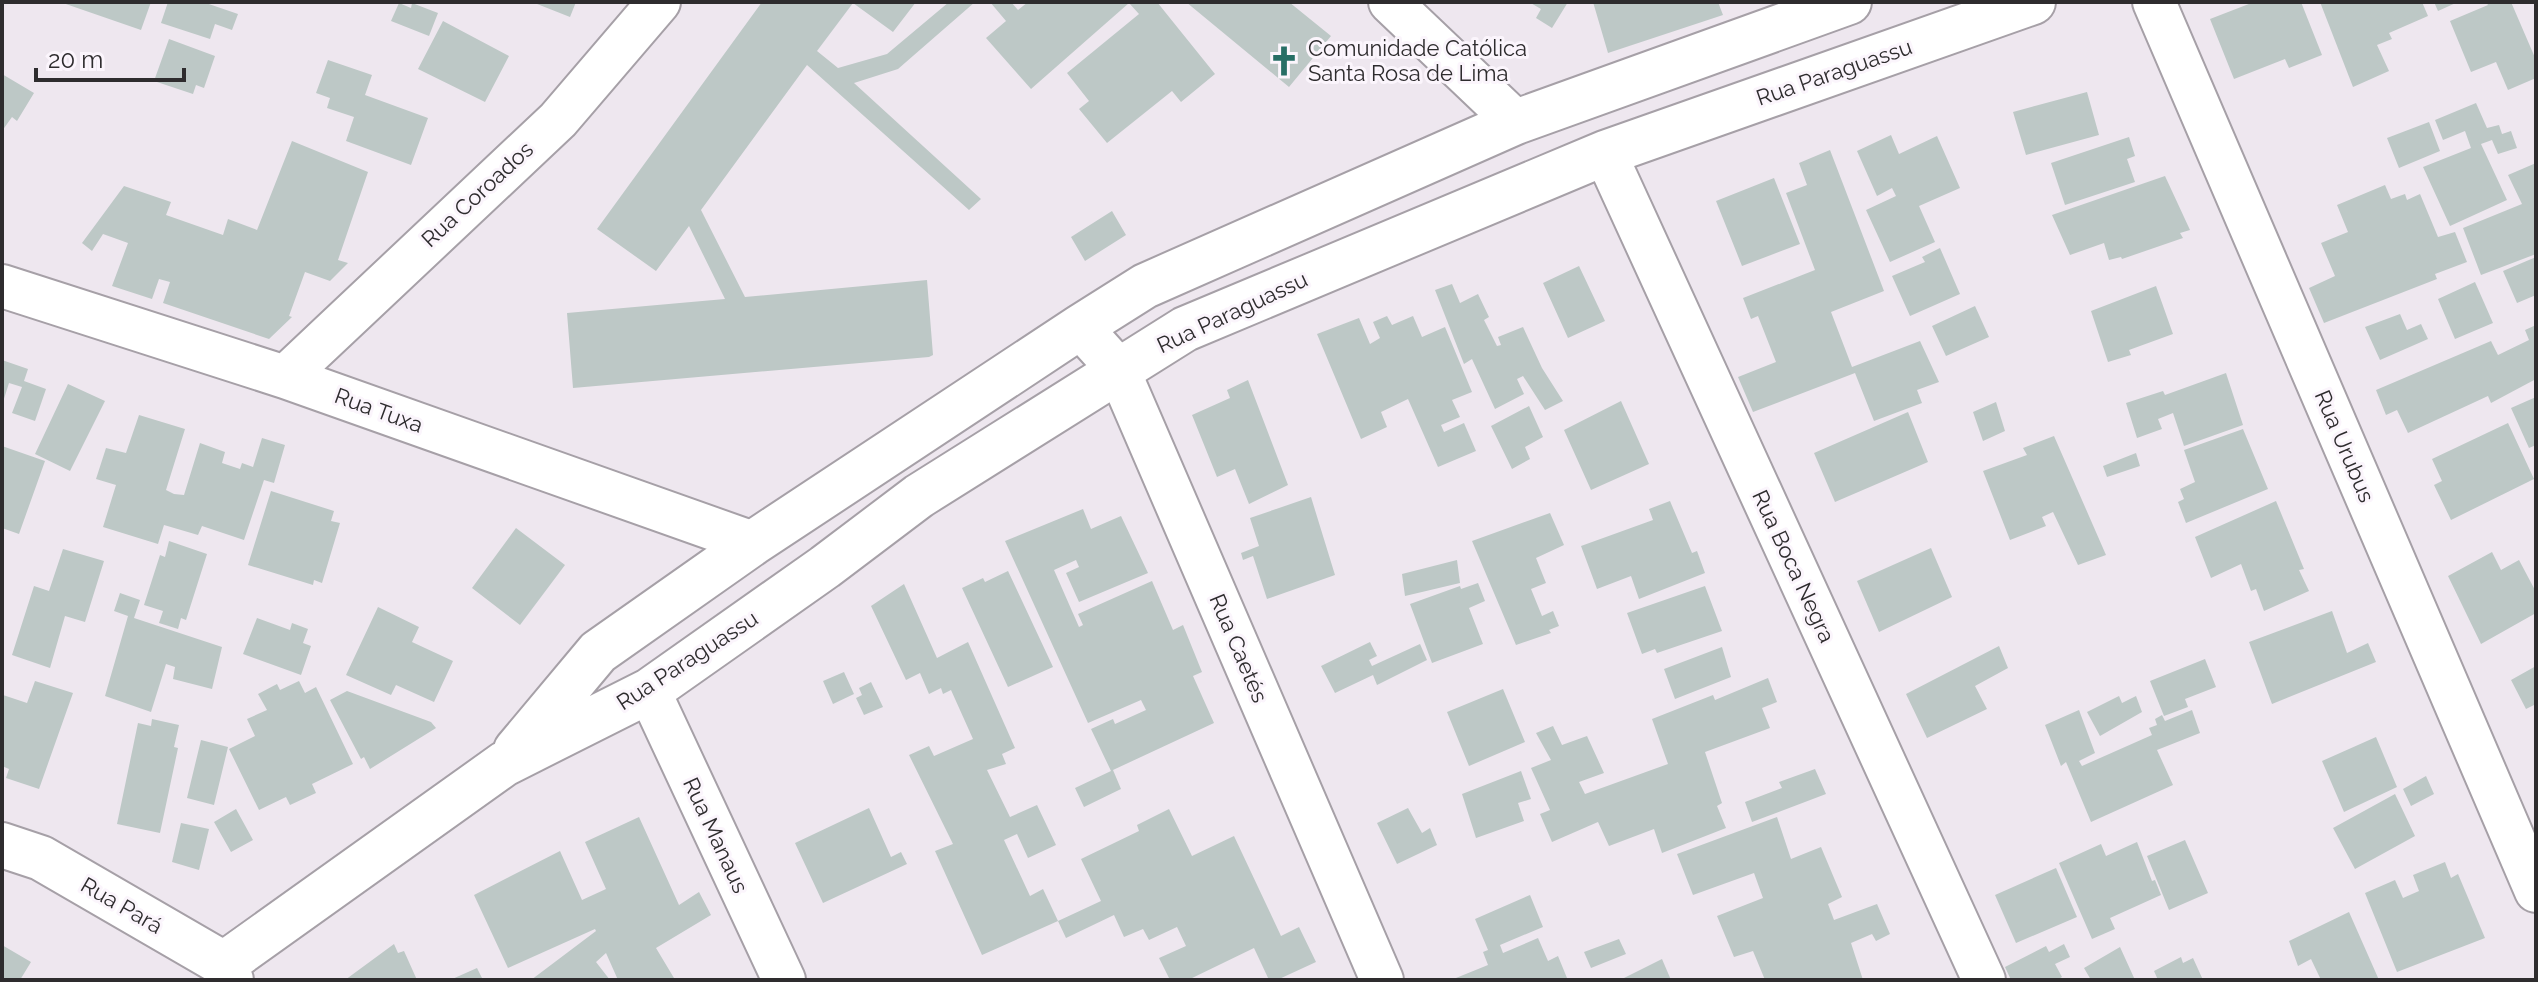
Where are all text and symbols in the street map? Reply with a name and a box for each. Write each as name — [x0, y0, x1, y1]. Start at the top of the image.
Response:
scale bar — [36, 32, 184, 82]
street label: Rua Paraguassu — [1753, 33, 1915, 111]
place label: Comunidade Católica Santa Rosa de Lima — [1308, 35, 1527, 86]
church icon: Comunidade Católica Santa Rosa de Lima — [1267, 44, 1301, 78]
text: 20 m — [48, 45, 103, 74]
street label: Rua Coroados — [416, 136, 538, 252]
street label: Rua Paraguassu — [1153, 266, 1311, 358]
street label: Rua Tuxa — [331, 382, 427, 438]
street label: Rua Urubus — [2310, 386, 2380, 506]
street label: Rua Boca Negra — [1747, 486, 1841, 646]
street label: Rua Caetés — [1204, 590, 1274, 706]
street label: Rua Paraguassu — [612, 605, 762, 715]
street label: Rua Manaus — [678, 773, 754, 897]
street label: Rua Pará — [76, 871, 168, 939]

